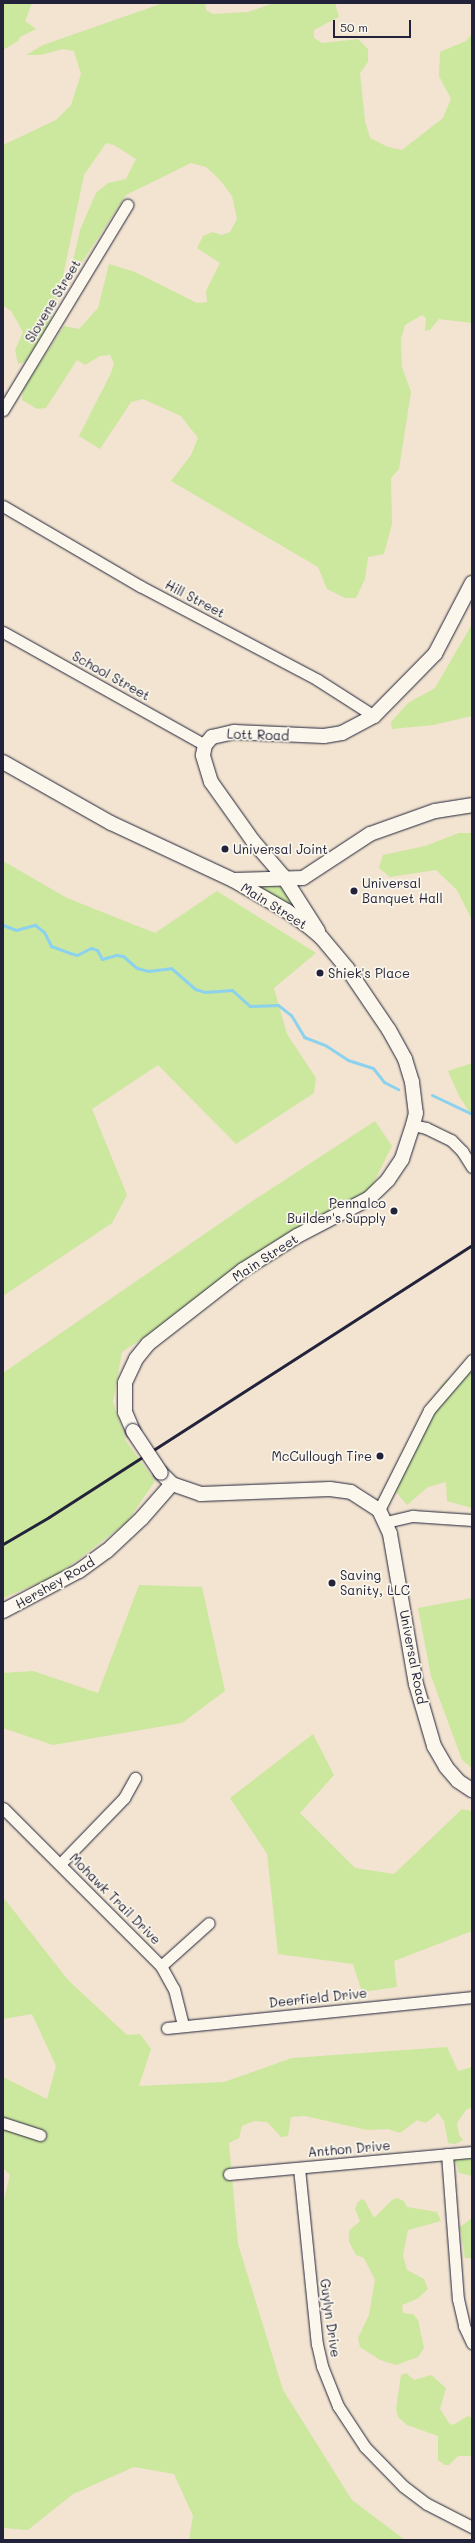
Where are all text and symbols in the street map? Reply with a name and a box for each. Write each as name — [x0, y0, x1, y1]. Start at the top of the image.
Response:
scale bar — [335, 12, 413, 38]
text: 50 m — [340, 19, 368, 35]
street label: Slovene Street — [22, 257, 84, 345]
street label: Hill Street — [163, 577, 227, 621]
street label: School Street — [69, 648, 153, 704]
street label: Lott Road — [226, 726, 290, 744]
place label: Universal Joint — [233, 841, 328, 857]
marker: Universal Joint — [220, 844, 230, 854]
place label: Universal Banquet Hall — [362, 876, 443, 907]
street label: Main Street — [238, 879, 310, 933]
marker: Universal Banquet Hall — [349, 886, 359, 896]
place label: Shiek's Place — [328, 965, 410, 981]
marker: Shiek's Place — [315, 968, 325, 978]
place label: Pennalco Builder's Supply — [287, 1196, 386, 1227]
marker: Pennalco Builder's Supply — [389, 1206, 399, 1216]
street label: Main Street — [229, 1231, 301, 1285]
place label: McCullough Tire — [271, 1448, 372, 1464]
marker: McCullough Tire — [375, 1451, 385, 1461]
street label: Hershey Road — [13, 1554, 97, 1612]
place label: Saving Sanity, LLC — [340, 1568, 410, 1599]
marker: Saving Sanity, LLC — [327, 1578, 337, 1588]
street label: Universal Road — [396, 1609, 430, 1705]
street label: Mohawk Trail Drive — [66, 1850, 164, 1948]
street label: Deerfield Drive — [268, 1985, 368, 2011]
street label: Anthon Drive — [307, 2138, 391, 2160]
street label: Guylyn Drive — [317, 2278, 343, 2358]

